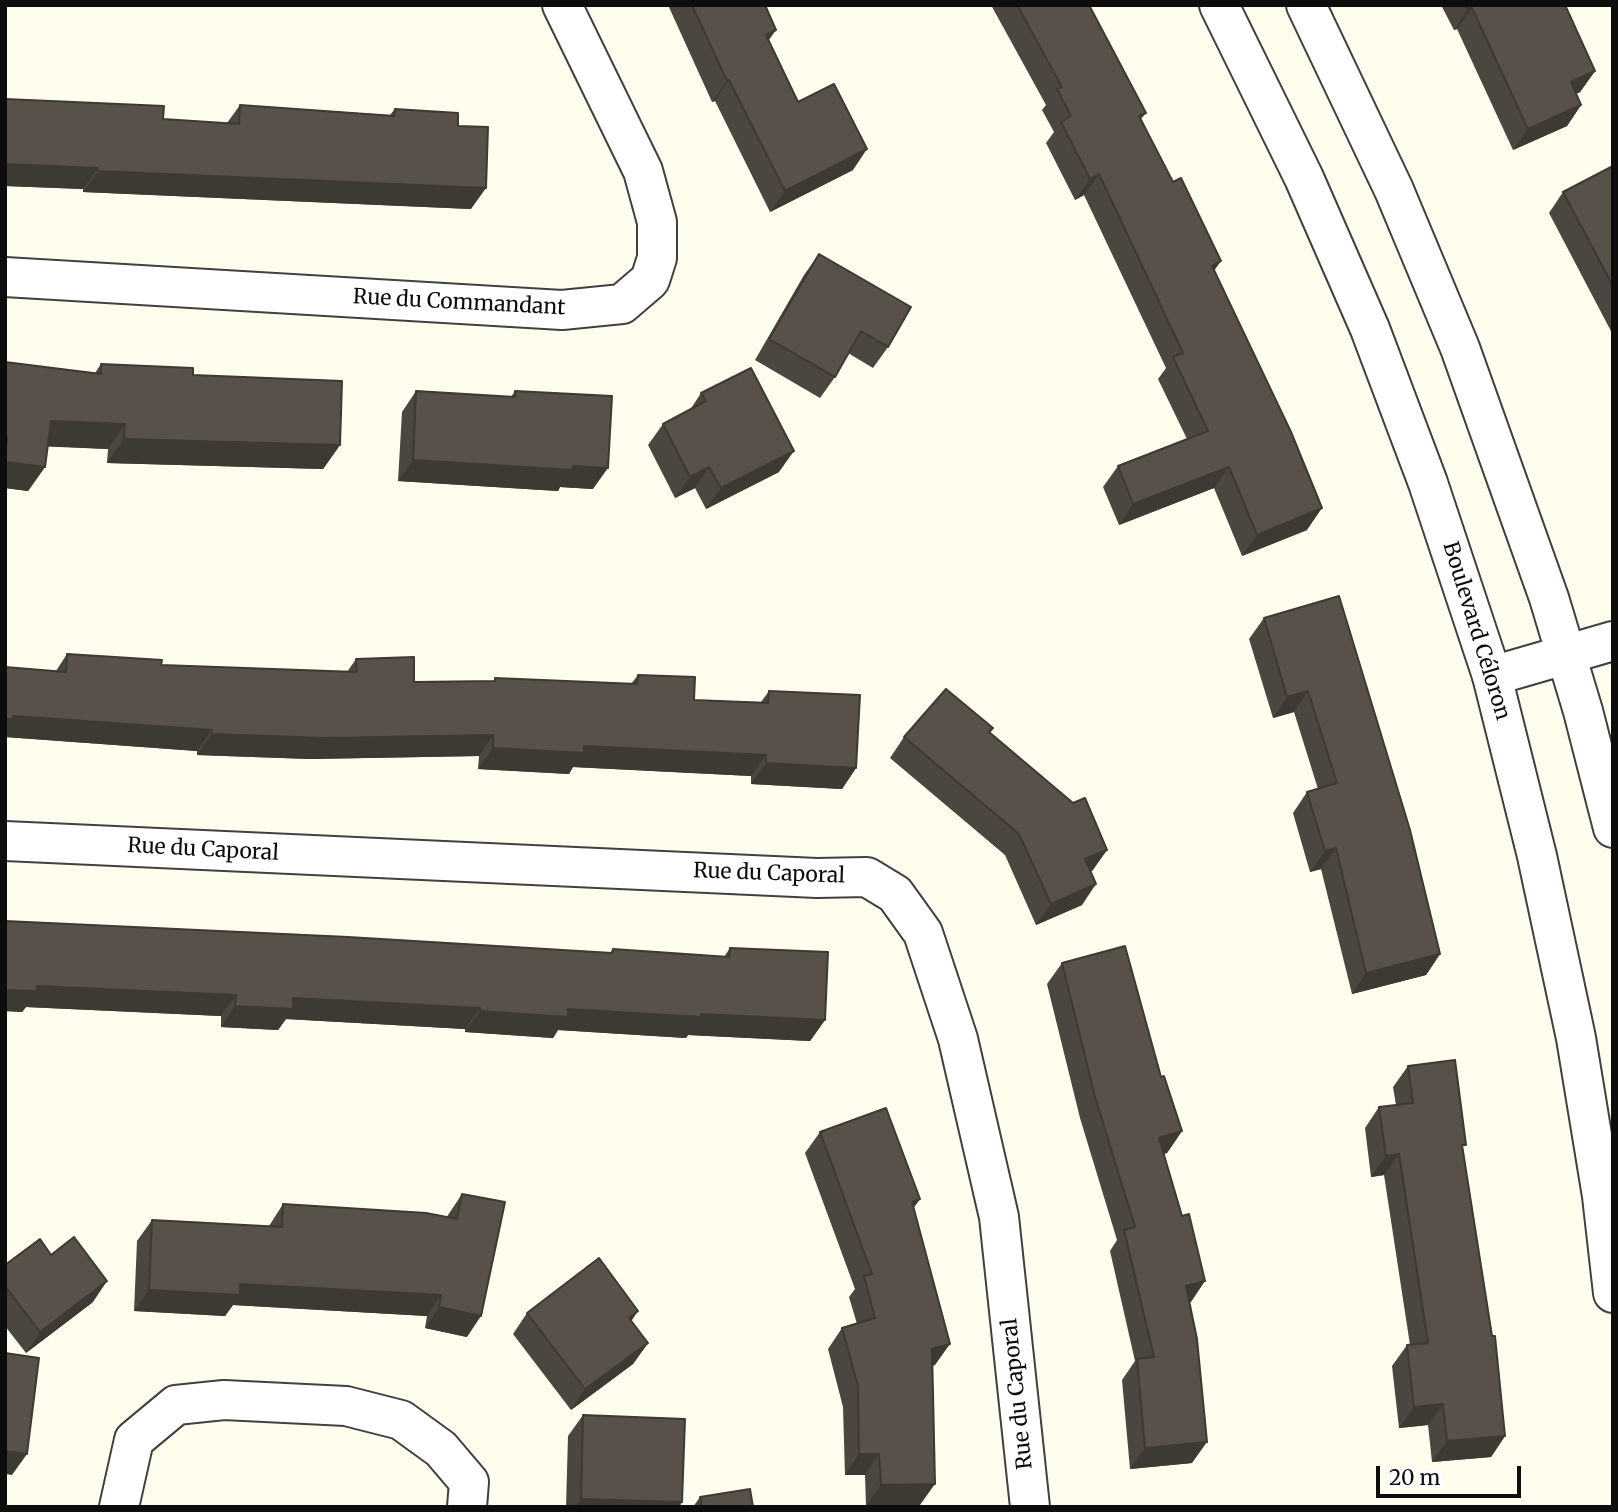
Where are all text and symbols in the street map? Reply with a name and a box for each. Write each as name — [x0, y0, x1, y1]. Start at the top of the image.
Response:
street label: Rue du Commandant — [352, 285, 566, 321]
street label: Boulevard Céloron — [1437, 539, 1515, 723]
street label: Rue du Caporal — [127, 833, 279, 867]
street label: Rue du Caporal — [693, 859, 845, 889]
street label: Rue du Caporal — [998, 1317, 1038, 1471]
scale bar — [1380, 1452, 1525, 1496]
text: 20 m — [1389, 1464, 1440, 1491]

